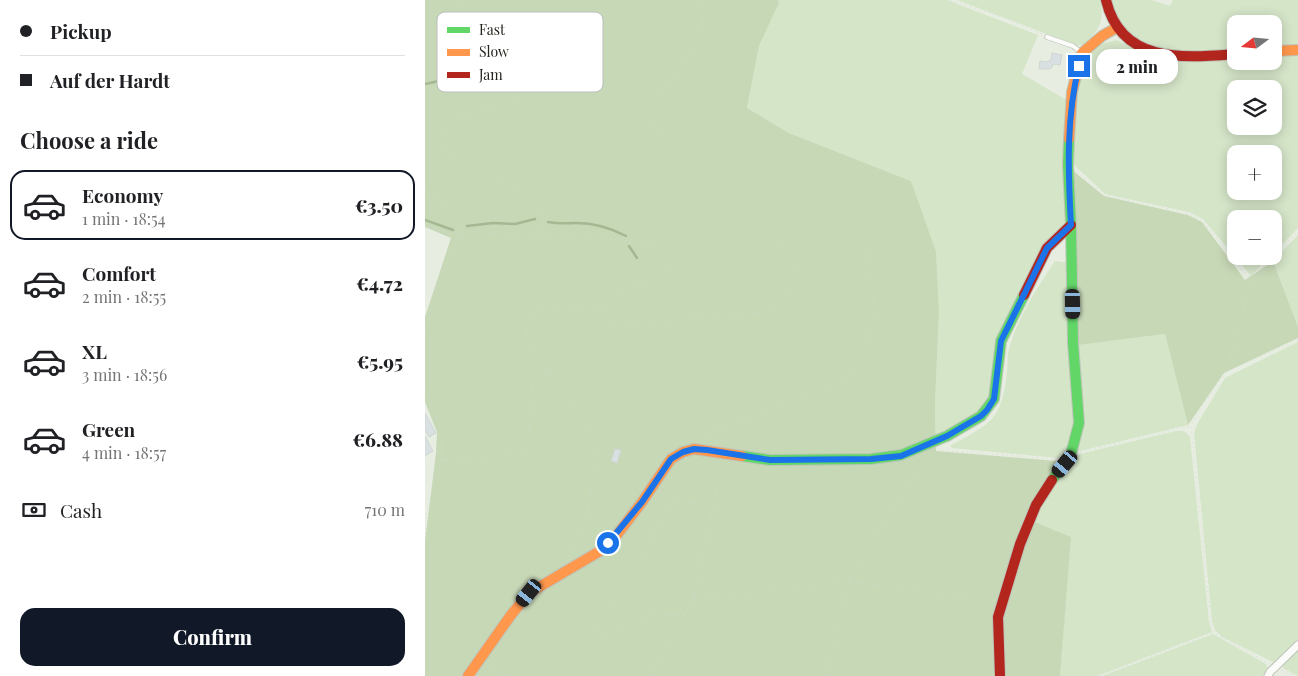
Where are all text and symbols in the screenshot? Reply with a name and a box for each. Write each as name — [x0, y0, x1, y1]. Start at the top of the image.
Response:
legend — [437, 12, 603, 92]
north arrow — [1227, 15, 1283, 70]
map controls — [1227, 15, 1282, 265]
text: Pickup — [50, 18, 112, 44]
text: Fast — [479, 20, 506, 39]
text: Slow — [479, 42, 509, 61]
callout: 2 min — [1097, 48, 1179, 84]
route end — [1068, 55, 1090, 77]
text: 2 min — [1116, 56, 1158, 77]
text: Jam — [478, 65, 503, 84]
text: Auf der Hardt — [50, 67, 170, 93]
button: layers — [1227, 80, 1282, 135]
text: Choose a ride — [20, 125, 158, 155]
button: + — [1227, 145, 1282, 200]
text: Economy — [82, 182, 163, 208]
icon: car — [22, 183, 67, 228]
text: €3.50 — [355, 192, 403, 218]
text: 1 min · 18:54 — [82, 208, 166, 229]
button: − — [1227, 210, 1282, 265]
text: Comfort — [82, 260, 156, 286]
icon: car — [22, 261, 67, 306]
text: €4.72 — [356, 270, 403, 296]
text: 2 min · 18:55 — [82, 286, 166, 307]
car — [1065, 289, 1080, 319]
text: XL — [82, 338, 107, 364]
icon: car — [22, 339, 67, 384]
text: €5.95 — [357, 348, 403, 374]
text: 3 min · 18:56 — [82, 364, 167, 385]
text: Green — [82, 416, 135, 442]
icon: car — [22, 417, 67, 462]
text: €6.88 — [352, 426, 403, 452]
text: 4 min · 18:57 — [82, 442, 166, 463]
car — [1049, 448, 1080, 480]
icon: cash — [20, 496, 48, 524]
text: Cash — [60, 497, 102, 523]
text: 710 m — [365, 499, 405, 520]
route start — [597, 532, 619, 554]
car — [513, 577, 544, 609]
button: Confirm — [20, 608, 405, 666]

